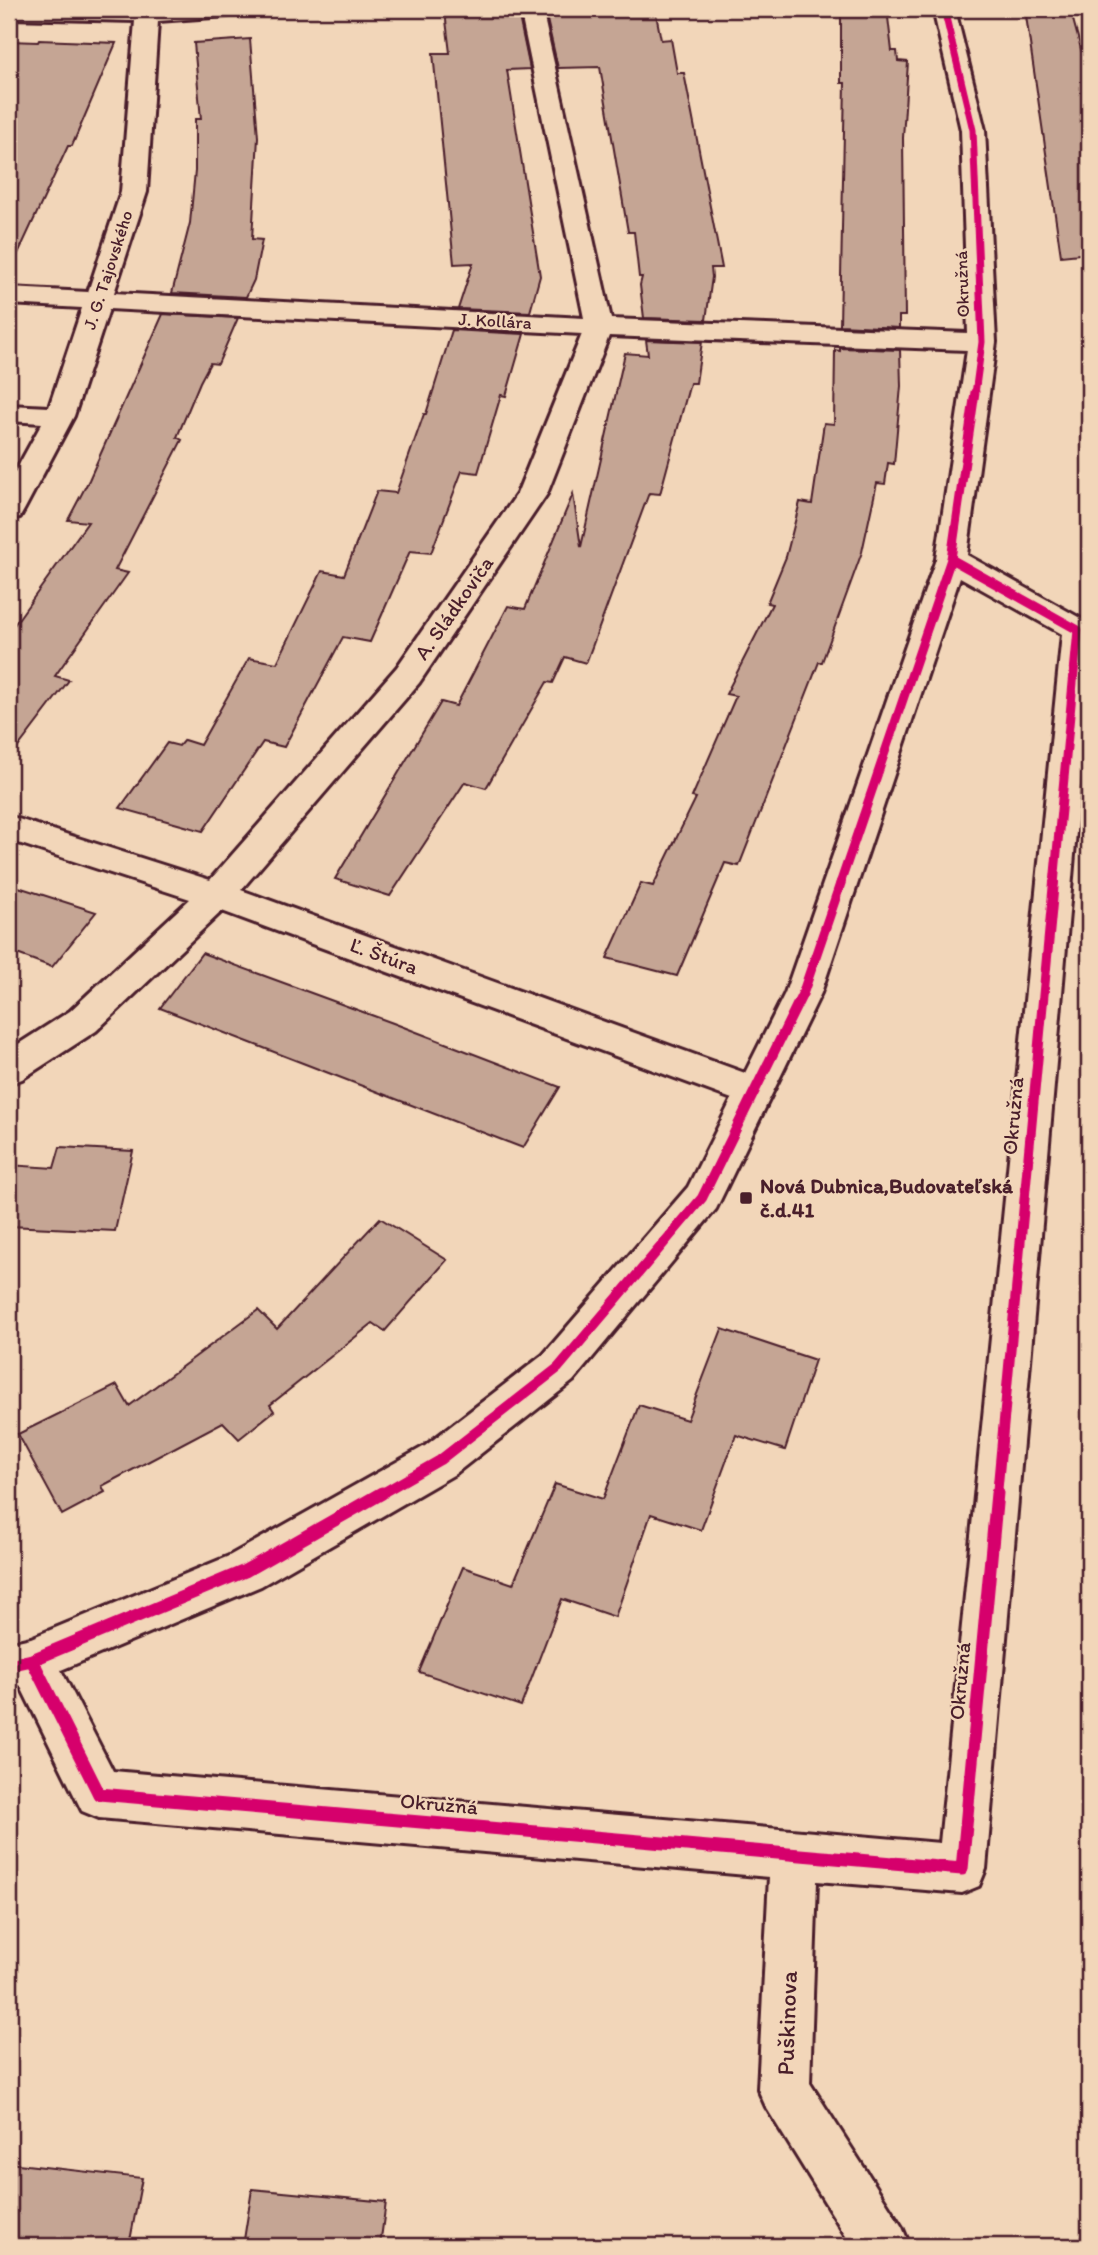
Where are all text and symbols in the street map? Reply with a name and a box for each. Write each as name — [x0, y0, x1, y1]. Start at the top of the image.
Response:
street label: J. G. Tajovského — [78, 208, 138, 332]
street label: Okružná — [950, 250, 974, 318]
street label: J. Kollára — [458, 308, 532, 334]
street label: A. Sládkoviča — [409, 551, 499, 664]
street label: Ľ. Štúra — [347, 932, 422, 979]
street label: Okružná — [997, 1076, 1028, 1156]
place label: Nová Dubnica,Budovateľská č.d.41 — [760, 1173, 1014, 1222]
marker: Nová Dubnica,Budovateľská č.d.41 — [738, 1190, 754, 1206]
street label: Okružná — [944, 1641, 975, 1721]
street label: Okružná — [399, 1788, 479, 1819]
street label: Puškinova — [770, 1970, 803, 2076]

